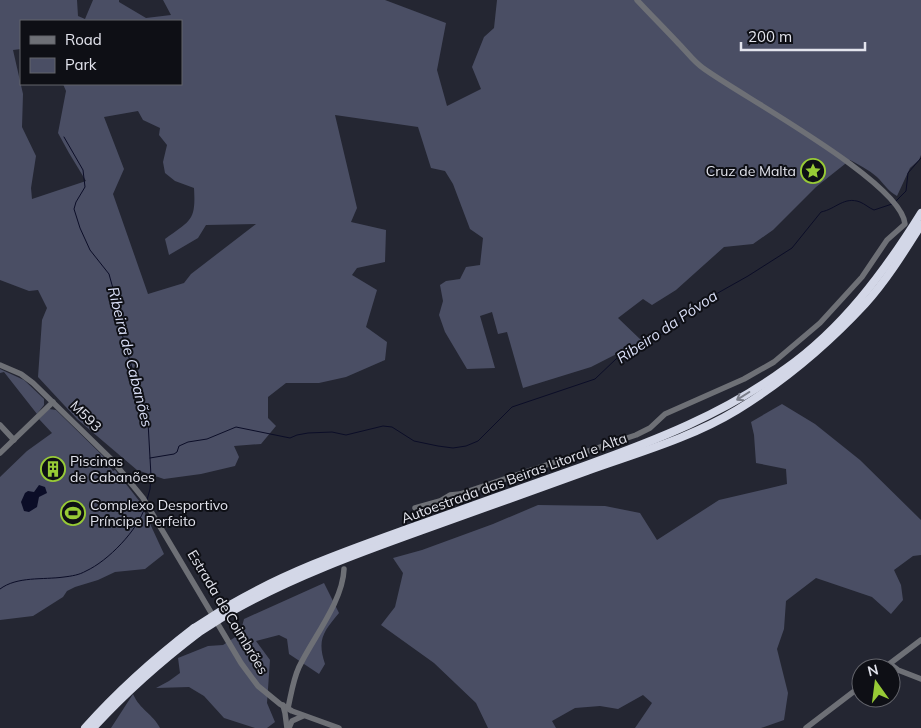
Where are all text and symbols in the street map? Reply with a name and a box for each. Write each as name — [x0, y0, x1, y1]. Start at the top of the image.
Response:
legend — [20, 20, 182, 85]
scale bar — [741, 20, 865, 52]
text: 200 m — [748, 27, 792, 46]
text: Road — [65, 30, 102, 49]
text: Park — [65, 55, 97, 74]
place icon: Cruz de Malta — [800, 158, 826, 184]
place label: Cruz de Malta — [706, 162, 796, 180]
water label: Ribeira de Cabanões — [104, 285, 157, 429]
water label: Ribeiro da Póvoa — [613, 286, 721, 367]
one-way arrow — [736, 392, 750, 402]
street label: M593 — [66, 396, 106, 436]
street label: Autoestrada das Beiras Litoral e Alta — [399, 429, 629, 527]
place label: Piscinas de Cabanões — [70, 452, 155, 486]
building icon: Piscinas de Cabanões — [40, 456, 66, 482]
place label: Complexo Desportivo Príncipe Perfeito — [90, 496, 228, 530]
sports icon: Complexo Desportivo Príncipe Perfeito — [60, 500, 86, 526]
street label: Estrada de Coimbrões — [184, 546, 272, 678]
north arrow — [851, 658, 901, 708]
text: N — [866, 660, 880, 680]

